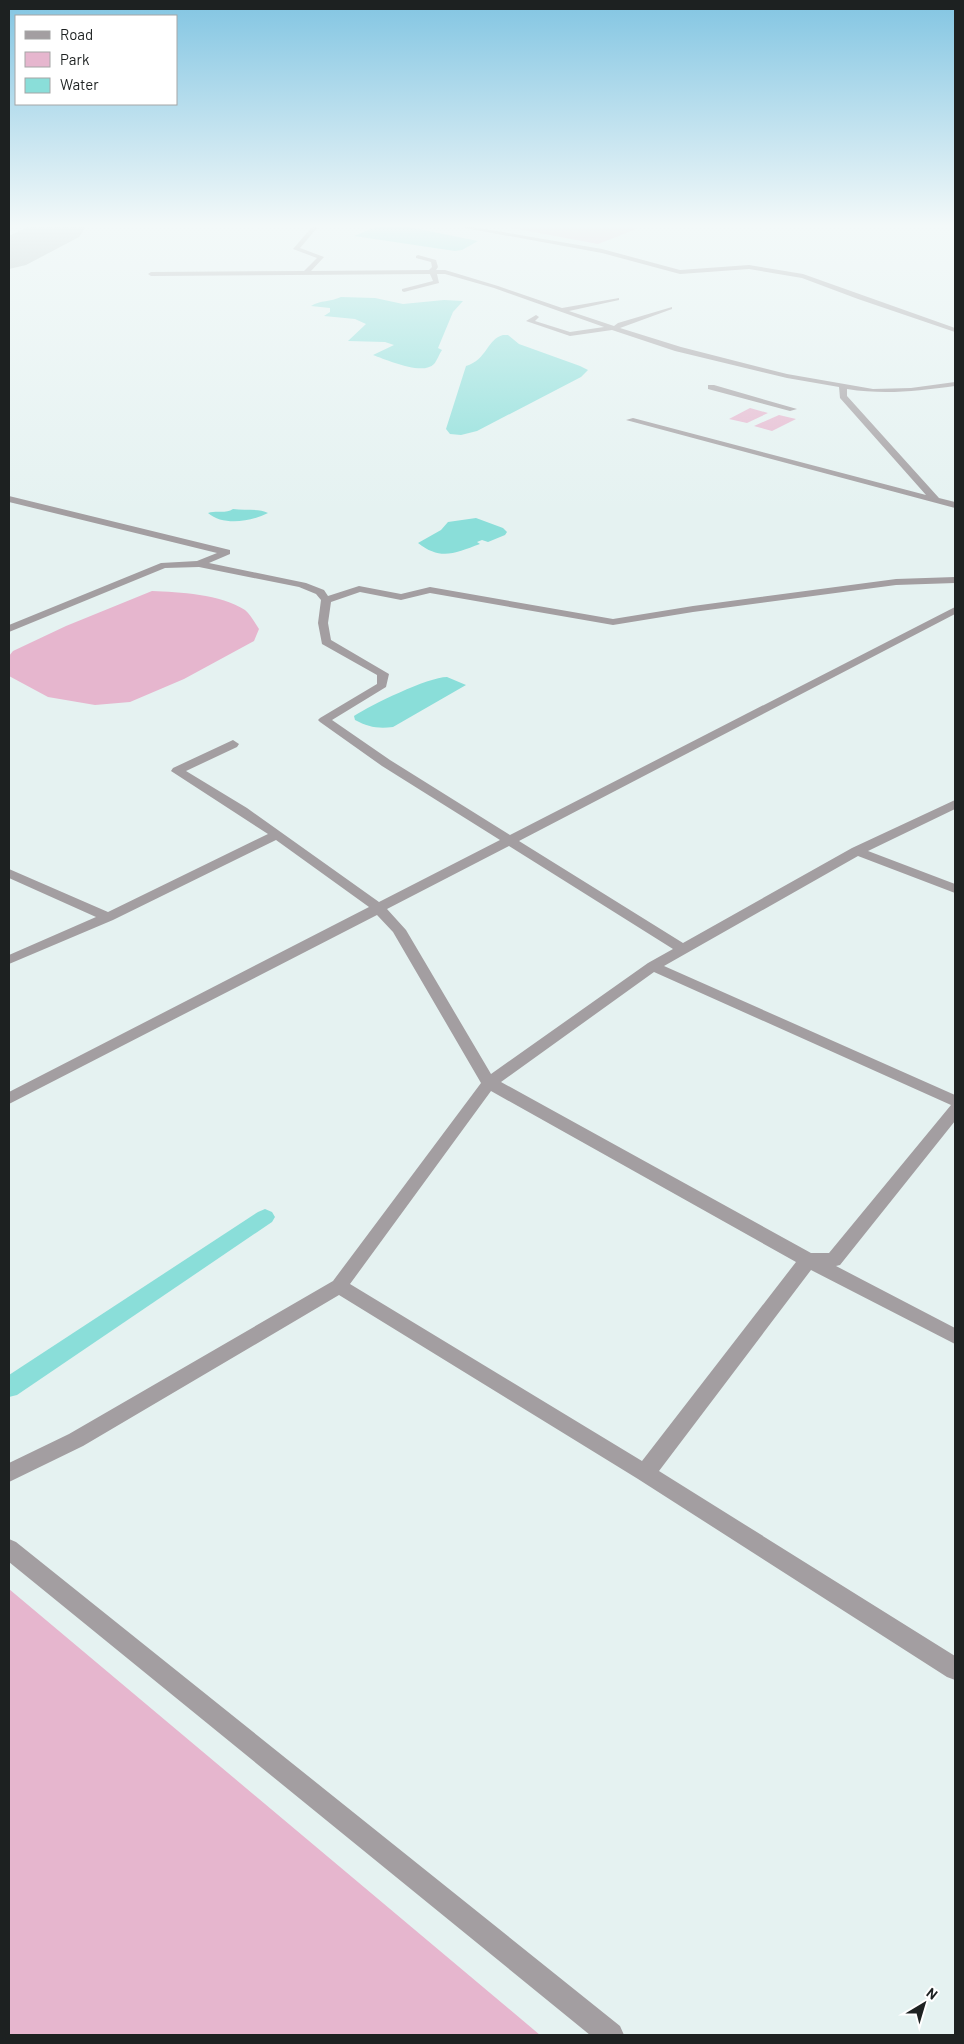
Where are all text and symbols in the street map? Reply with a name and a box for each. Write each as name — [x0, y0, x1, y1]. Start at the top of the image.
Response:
legend — [15, 15, 178, 105]
text: Road — [60, 25, 93, 43]
text: Park — [60, 50, 90, 68]
text: Water — [60, 75, 99, 93]
north arrow — [899, 1979, 949, 2029]
text: N — [923, 1984, 941, 2003]

